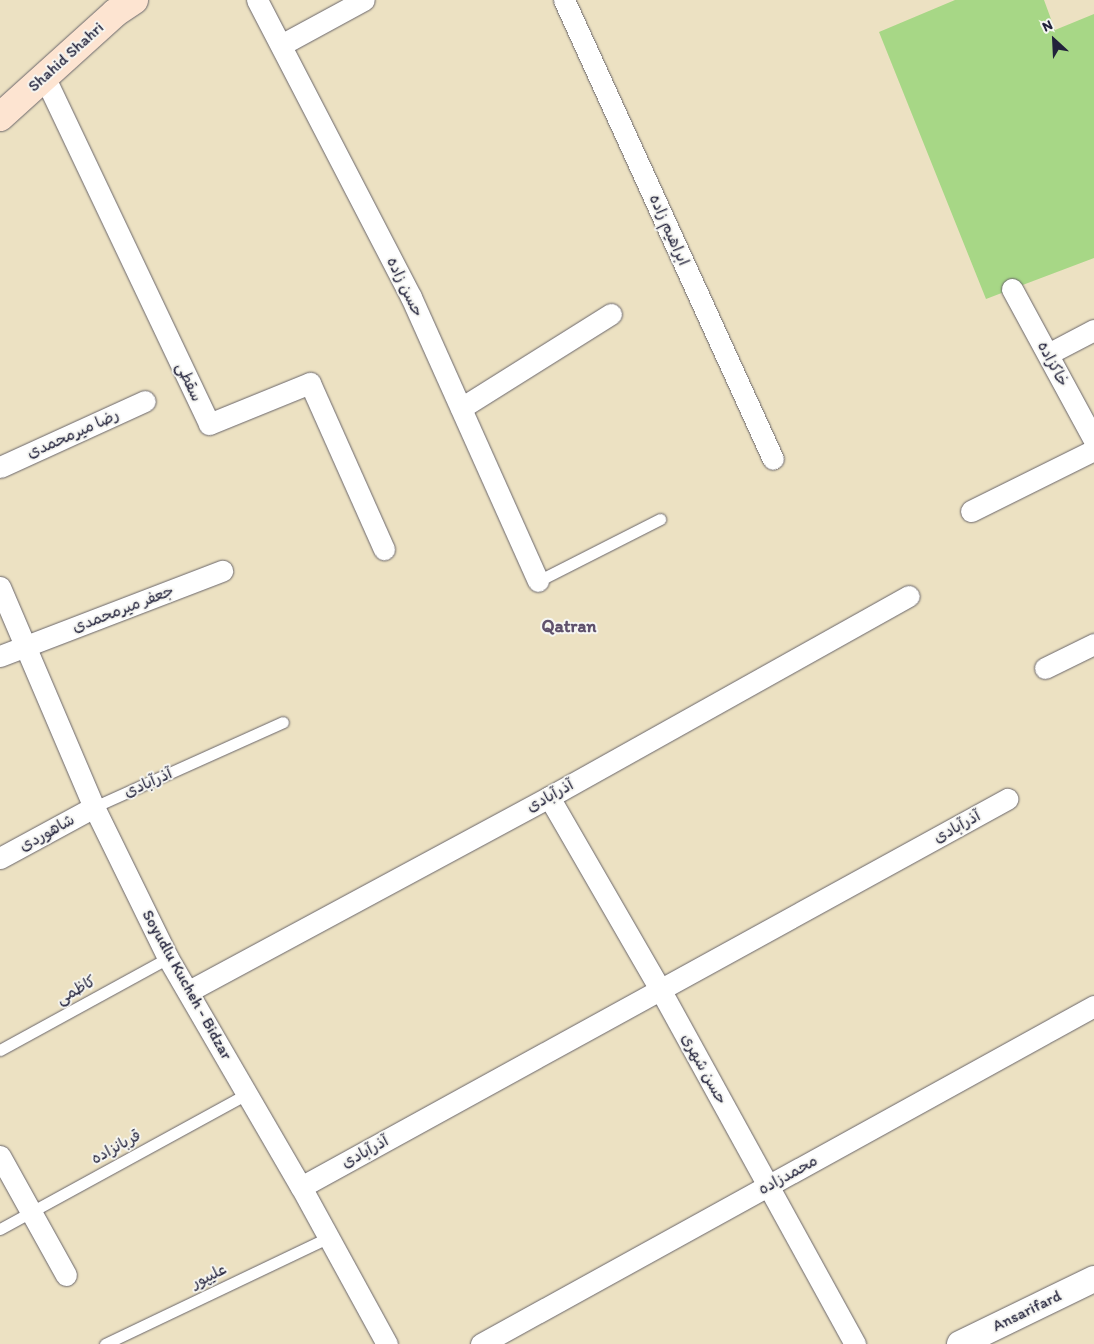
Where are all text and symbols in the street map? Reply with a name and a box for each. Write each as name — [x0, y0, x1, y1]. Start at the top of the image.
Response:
north arrow — [1029, 15, 1079, 65]
text: N — [1040, 16, 1055, 36]
street label: Shahid Shahri — [24, 18, 108, 96]
street label: ابراهیم زاده — [645, 191, 693, 269]
street label: حسن زاده — [382, 254, 428, 320]
street label: خاکزاده — [1033, 338, 1073, 390]
street label: سقطی — [172, 359, 206, 405]
street label: رضا میرمحمدی — [24, 405, 122, 463]
street label: جعفر میرمحمدی — [70, 581, 176, 637]
district label: Qatran — [542, 615, 596, 637]
street label: آذرآبادی — [121, 764, 175, 802]
street label: آذرآبادی — [523, 775, 577, 817]
street label: آذرآبادی — [930, 806, 984, 848]
street label: شاهوردی — [16, 810, 78, 856]
street label: Soyudlu Kucheh - Bidzar — [138, 907, 236, 1063]
street label: کاظمی — [53, 971, 99, 1009]
street label: حسن شهری — [677, 1030, 731, 1108]
street label: قربانزاده — [88, 1126, 144, 1168]
street label: آذرآبادی — [338, 1131, 392, 1173]
street label: محمدزاده — [755, 1151, 821, 1199]
street label: علیپور — [188, 1259, 230, 1293]
street label: Ansarifard — [989, 1286, 1065, 1336]

